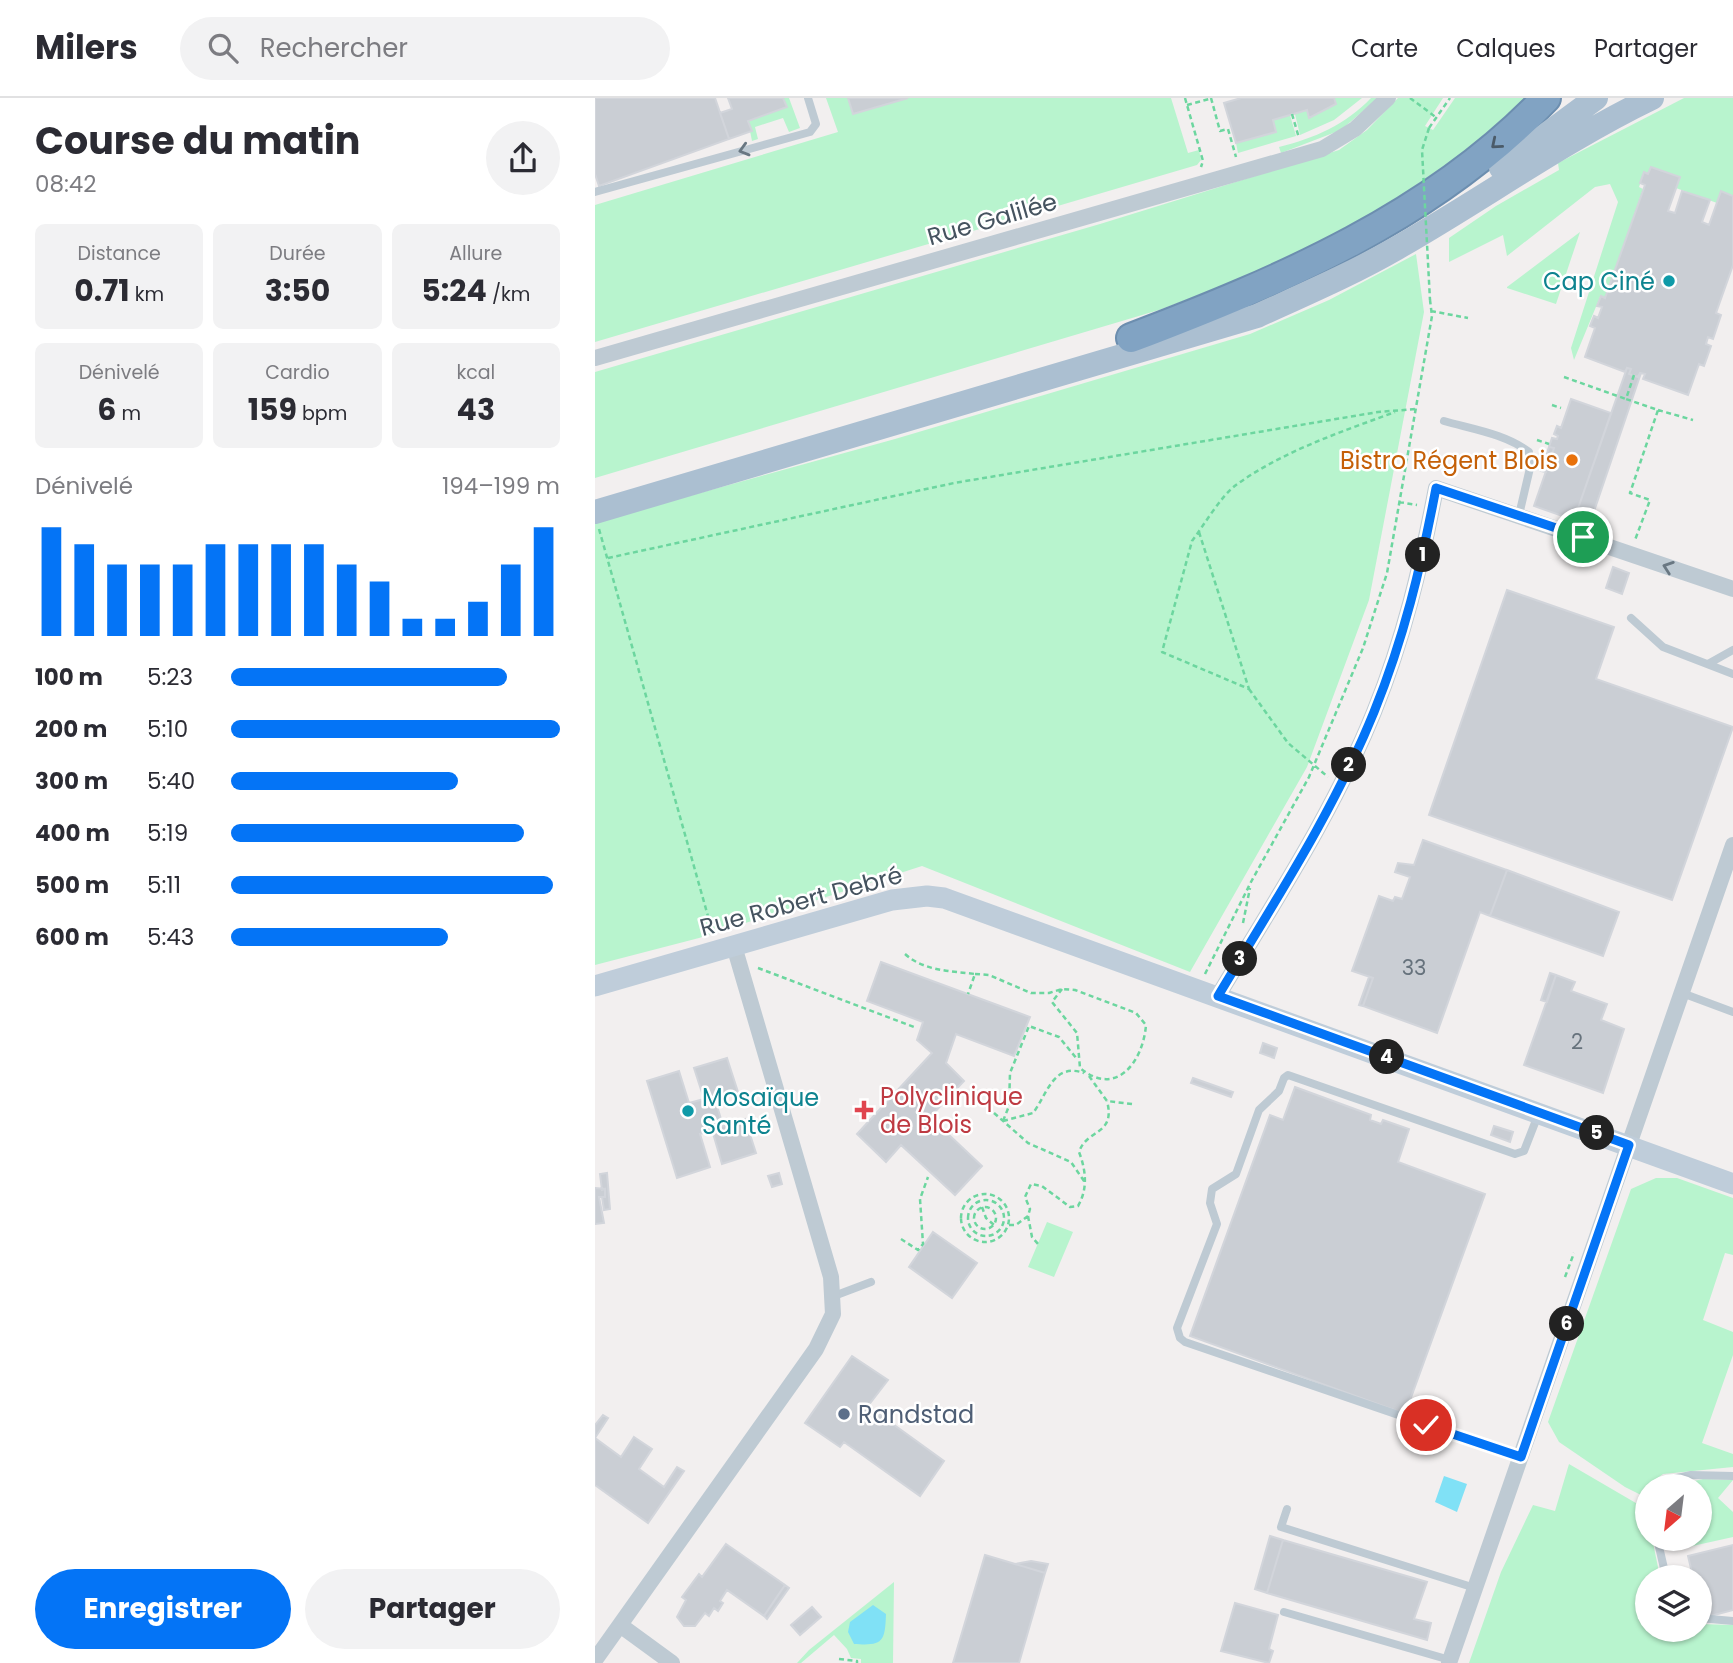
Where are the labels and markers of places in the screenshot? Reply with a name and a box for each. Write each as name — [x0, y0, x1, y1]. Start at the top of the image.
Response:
place label: Cap Ciné — [1543, 265, 1655, 298]
marker: Cap Ciné — [1661, 273, 1677, 289]
place label: Bistro Régent Blois — [1340, 444, 1558, 477]
marker: Bistro Régent Blois — [1564, 452, 1580, 468]
pin — [1553, 507, 1613, 567]
pin: 1 — [1405, 538, 1441, 573]
pin: 2 — [1331, 748, 1367, 782]
pin: 3 — [1223, 942, 1257, 976]
pin: 4 — [1369, 1040, 1405, 1074]
place label: Polyclinique de Blois — [880, 1080, 1023, 1141]
place label: Mosaïque Santé — [702, 1081, 819, 1142]
marker: Polyclinique de Blois — [854, 1100, 874, 1120]
marker: Mosaïque Santé — [680, 1103, 696, 1119]
pin: 5 — [1579, 1116, 1615, 1150]
pin: 6 — [1549, 1306, 1585, 1342]
pin — [1396, 1395, 1456, 1455]
place label: Randstad — [858, 1398, 974, 1431]
marker: Randstad — [836, 1406, 852, 1422]

